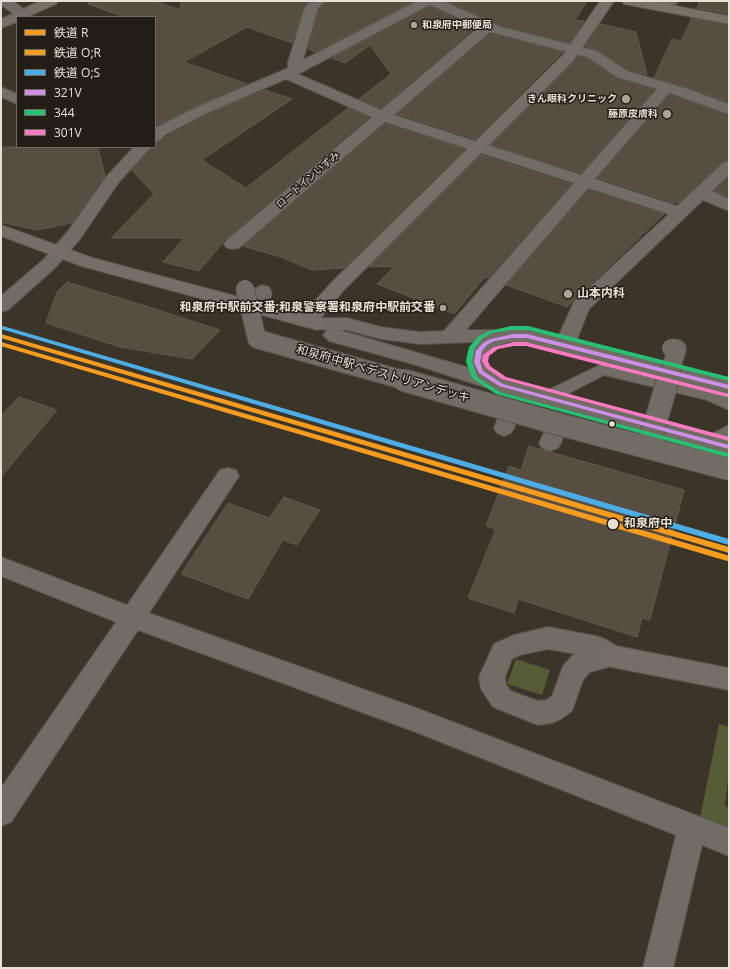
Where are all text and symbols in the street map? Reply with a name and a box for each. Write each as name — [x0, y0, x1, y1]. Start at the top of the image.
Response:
legend — [16, 16, 156, 148]
place label: 和泉府中郵便局 — [422, 19, 492, 31]
marker: 和泉府中郵便局 — [409, 20, 419, 30]
text: 鉄道 R — [54, 24, 89, 41]
text: 鉄道 O;R — [54, 44, 101, 61]
text: 鉄道 O;S — [54, 64, 100, 81]
text: 321V — [54, 84, 82, 101]
place label: きん眼科クリニック — [527, 93, 617, 105]
marker: きん眼科クリニック — [620, 93, 632, 105]
text: 344 — [54, 104, 75, 121]
place label: 藤原皮膚科 — [608, 108, 658, 120]
marker: 藤原皮膚科 — [661, 108, 673, 120]
text: 301V — [54, 124, 82, 141]
street label: ロードインいずみ — [274, 149, 342, 211]
place label: 山本内科 — [577, 287, 625, 301]
marker: 山本内科 — [562, 288, 574, 300]
place label: 和泉府中駅前交番;和泉警察署和泉府中駅前交番 — [180, 301, 435, 315]
marker: 和泉府中駅前交番;和泉警察署和泉府中駅前交番 — [438, 303, 448, 313]
street label: 和泉府中駅ペデストリアンデッキ — [295, 342, 471, 406]
unlabelled marker — [607, 419, 617, 429]
marker: 和泉府中 — [606, 517, 620, 531]
place label: 和泉府中 — [624, 517, 672, 531]

